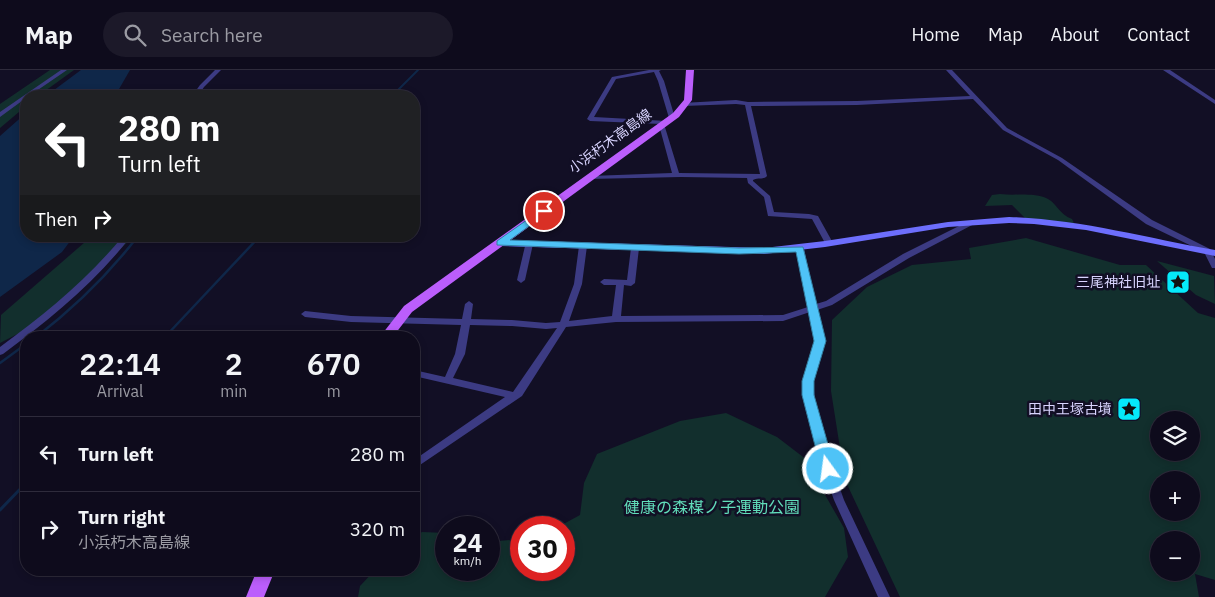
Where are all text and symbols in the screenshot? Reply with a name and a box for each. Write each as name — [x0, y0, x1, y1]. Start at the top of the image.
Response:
search box — [103, 12, 453, 57]
text: Map — [25, 19, 73, 51]
icon: search — [121, 21, 149, 49]
text: Search here — [161, 23, 263, 47]
text: Home — [912, 23, 960, 46]
text: Map — [988, 23, 1023, 46]
text: About — [1051, 23, 1099, 46]
text: Contact — [1127, 23, 1190, 46]
text: 280 m — [118, 105, 221, 151]
street label: 小浜朽木高島線 — [565, 105, 655, 177]
icon: left — [35, 110, 100, 175]
text: Turn left — [118, 149, 201, 178]
pin — [523, 190, 565, 232]
icon: arrive — [530, 197, 558, 225]
icon: right — [88, 205, 116, 233]
text: Then — [35, 207, 78, 231]
place icon: 三尾神社旧址 — [1165, 269, 1191, 295]
place label: 三尾神社旧址 — [1076, 273, 1160, 291]
text: 22:14 — [79, 344, 161, 383]
text: 2 — [225, 344, 243, 383]
text: 670 — [307, 344, 361, 383]
text: Arrival — [97, 381, 143, 401]
text: min — [220, 381, 247, 401]
text: m — [327, 381, 341, 401]
place icon: 田中王塚古墳 — [1116, 396, 1142, 422]
place label: 田中王塚古墳 — [1028, 400, 1112, 418]
map controls — [1150, 411, 1200, 581]
button: layers — [1150, 411, 1200, 461]
icon: left — [35, 440, 63, 468]
text: Turn left — [78, 442, 154, 466]
text: 280 m — [350, 442, 405, 466]
position arrow — [801, 442, 853, 494]
button: + — [1150, 471, 1200, 521]
park label: 健康の森楳ノ子運動公園 — [624, 497, 800, 517]
text: Turn right — [78, 505, 165, 529]
icon: right — [35, 515, 63, 543]
speed limit sign: 30 — [510, 516, 575, 581]
text: 320 m — [350, 517, 405, 541]
text: 24 — [452, 526, 483, 559]
button: − — [1150, 531, 1200, 581]
text: 小浜朽木高島線 — [78, 532, 190, 552]
text: km/h — [453, 553, 482, 568]

